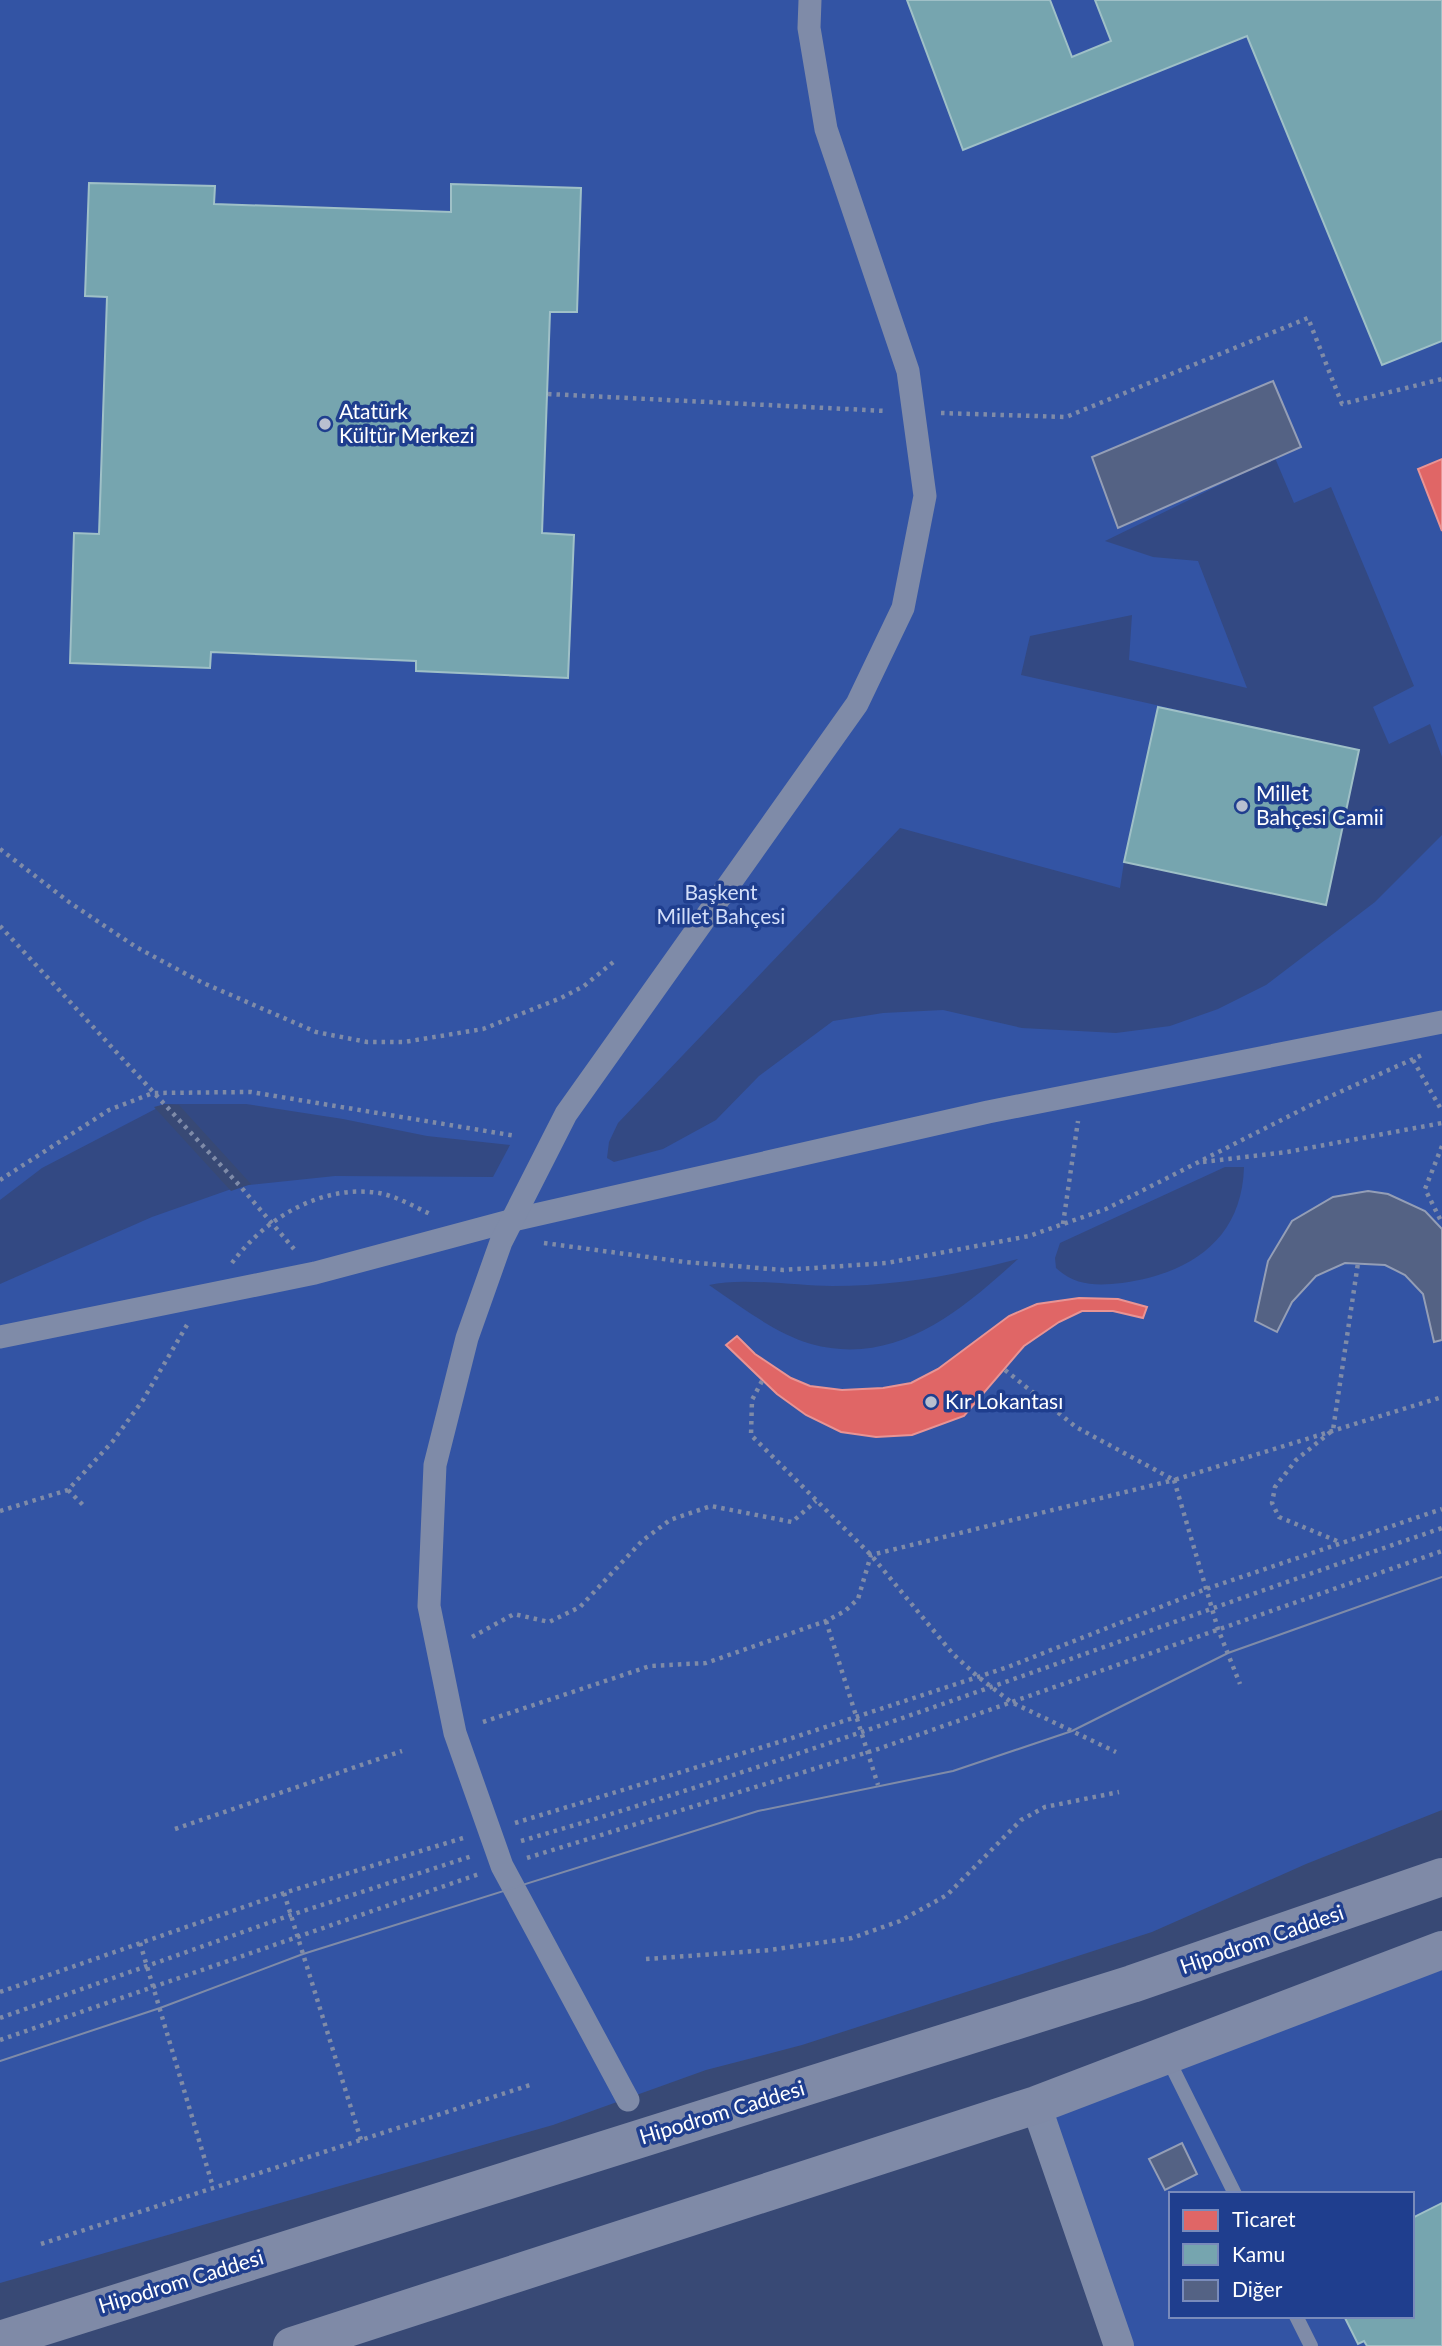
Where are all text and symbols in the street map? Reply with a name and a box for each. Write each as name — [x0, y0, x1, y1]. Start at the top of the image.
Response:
place label: Atatürk Kültür Merkezi — [339, 398, 474, 447]
marker: Atatürk Kültür Merkezi — [317, 416, 333, 432]
place label: Millet Bahçesi Camii — [1256, 780, 1384, 829]
marker: Millet Bahçesi Camii — [1234, 798, 1250, 814]
park label: Başkent Millet Bahçesi — [657, 879, 785, 928]
place label: Kır Lokantası — [945, 1388, 1063, 1413]
marker: Kır Lokantası — [923, 1394, 939, 1410]
street label: Hipodrom Caddesi — [1176, 1899, 1347, 1978]
street label: Hipodrom Caddesi — [636, 2075, 807, 2149]
legend — [1169, 2192, 1414, 2318]
text: Ticaret — [1232, 2206, 1296, 2231]
text: Kamu — [1232, 2241, 1285, 2266]
street label: Hipodrom Caddesi — [95, 2244, 266, 2318]
text: Diğer — [1232, 2276, 1283, 2301]

